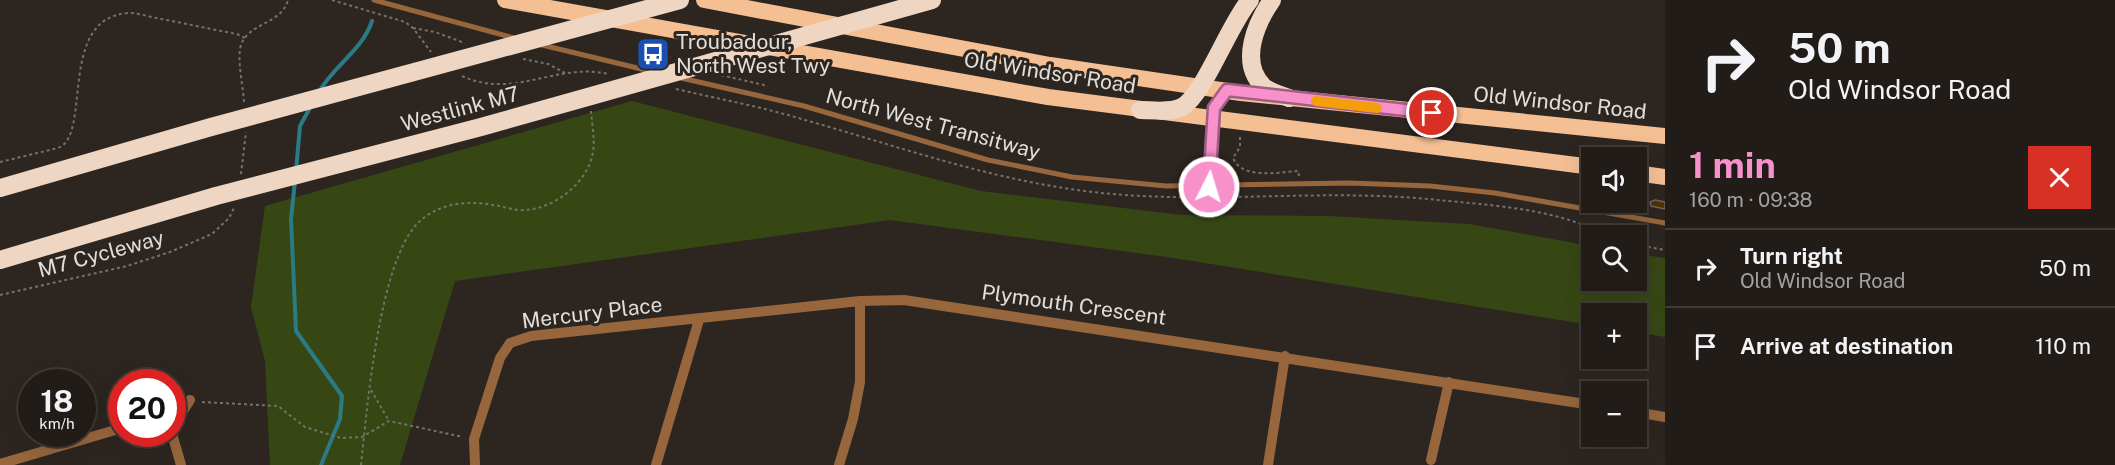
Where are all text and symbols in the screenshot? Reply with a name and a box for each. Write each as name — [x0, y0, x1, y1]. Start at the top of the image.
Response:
text: 50 m — [1788, 23, 1891, 72]
icon: right — [1689, 24, 1767, 102]
place label: Troubadour, North West Twy — [676, 29, 830, 78]
bus stop icon: Troubadour, North West Twy — [635, 36, 671, 72]
street label: Old Windsor Road — [962, 47, 1138, 98]
text: Old Windsor Road — [1788, 73, 2011, 105]
street label: Westlink M7 — [398, 81, 522, 136]
street label: Old Windsor Road — [1472, 81, 1648, 124]
street label: North West Transitway — [823, 83, 1043, 164]
pin — [1406, 87, 1457, 138]
icon: arrive — [1415, 96, 1448, 129]
text: 1 min — [1689, 144, 1776, 186]
button: close — [2028, 146, 2091, 209]
map controls — [1581, 147, 1647, 447]
button: sound — [1581, 147, 1647, 213]
position arrow — [1177, 155, 1241, 219]
text: 160 m · 09:38 — [1689, 188, 1813, 212]
street label: M7 Cycleway — [35, 225, 167, 282]
button: search — [1581, 225, 1647, 291]
text: Turn right — [1740, 243, 1843, 269]
icon: right — [1689, 252, 1722, 285]
text: 50 m — [2039, 255, 2091, 281]
text: Old Windsor Road — [1740, 269, 1906, 293]
street label: Plymouth Crescent — [980, 279, 1168, 330]
street label: Mercury Place — [520, 291, 664, 334]
button: + — [1581, 303, 1647, 369]
icon: arrive — [1689, 330, 1722, 363]
text: Arrive at destination — [1740, 333, 1953, 359]
text: 110 m — [2035, 333, 2091, 359]
speed limit sign: 20 — [108, 369, 186, 447]
button: − — [1581, 381, 1647, 447]
text: 18 — [41, 383, 73, 419]
text: km/h — [39, 415, 75, 432]

